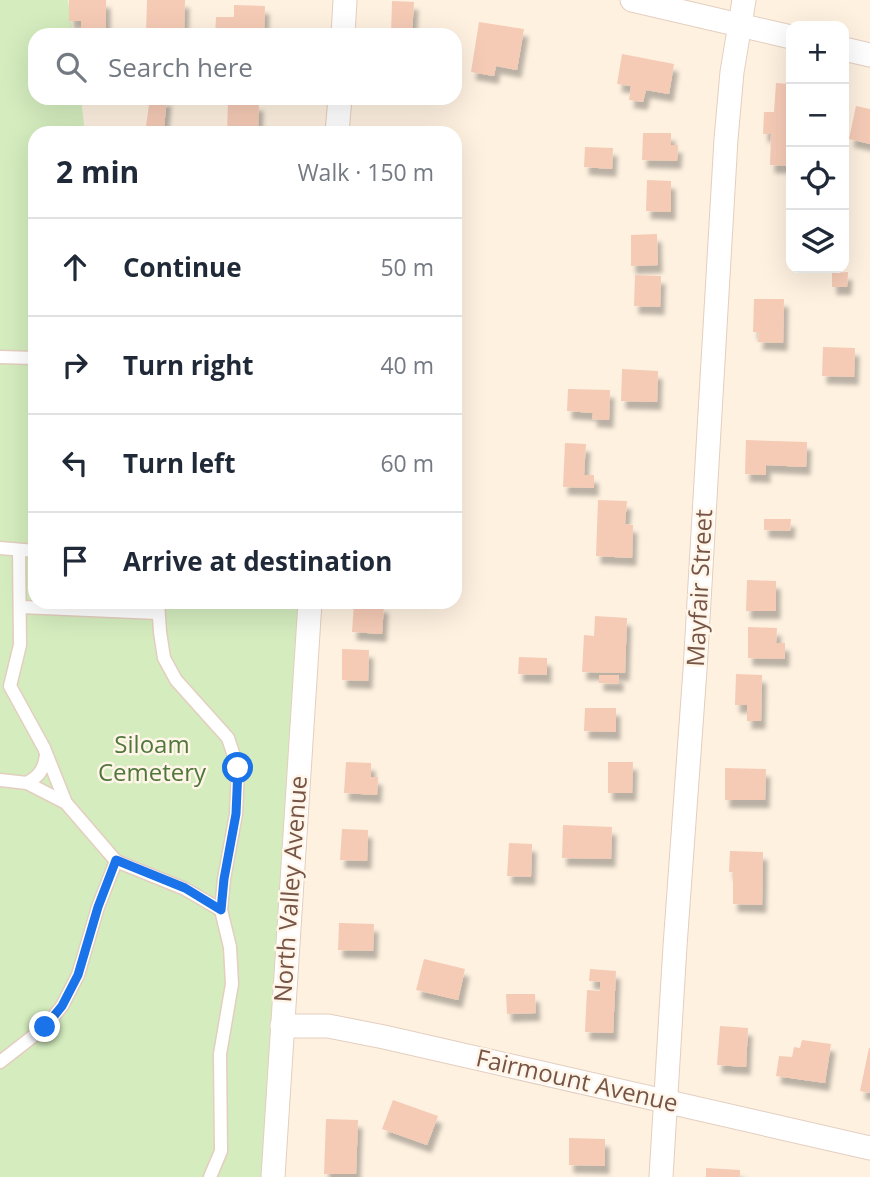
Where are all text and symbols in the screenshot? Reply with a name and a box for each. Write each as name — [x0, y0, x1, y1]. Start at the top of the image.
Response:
map controls — [786, 21, 849, 273]
button: + — [786, 21, 849, 84]
search box — [28, 28, 462, 105]
icon: search — [52, 48, 90, 86]
text: Search here — [108, 49, 253, 85]
button: − — [786, 84, 849, 147]
button: locate — [786, 147, 849, 210]
text: 2 min — [56, 151, 139, 192]
text: Walk · 150 m — [297, 156, 434, 188]
button: layers — [786, 210, 849, 273]
icon: ahead — [56, 248, 94, 286]
text: Continue — [123, 249, 242, 285]
text: 50 m — [380, 251, 434, 283]
icon: right — [56, 346, 94, 384]
text: Turn right — [123, 347, 254, 383]
text: 40 m — [380, 349, 434, 381]
icon: left — [56, 444, 94, 482]
text: Turn left — [123, 445, 235, 481]
text: 60 m — [380, 447, 434, 479]
street label: Mayfair Street — [678, 508, 719, 667]
icon: arrive — [56, 542, 94, 580]
text: Arrive at destination — [123, 543, 392, 579]
park label: Siloam Cemetery — [98, 727, 207, 788]
route start — [222, 752, 253, 783]
street label: North Valley Avenue — [265, 775, 314, 1003]
route end — [29, 1011, 60, 1042]
street label: Fairmount Avenue — [473, 1040, 681, 1119]

